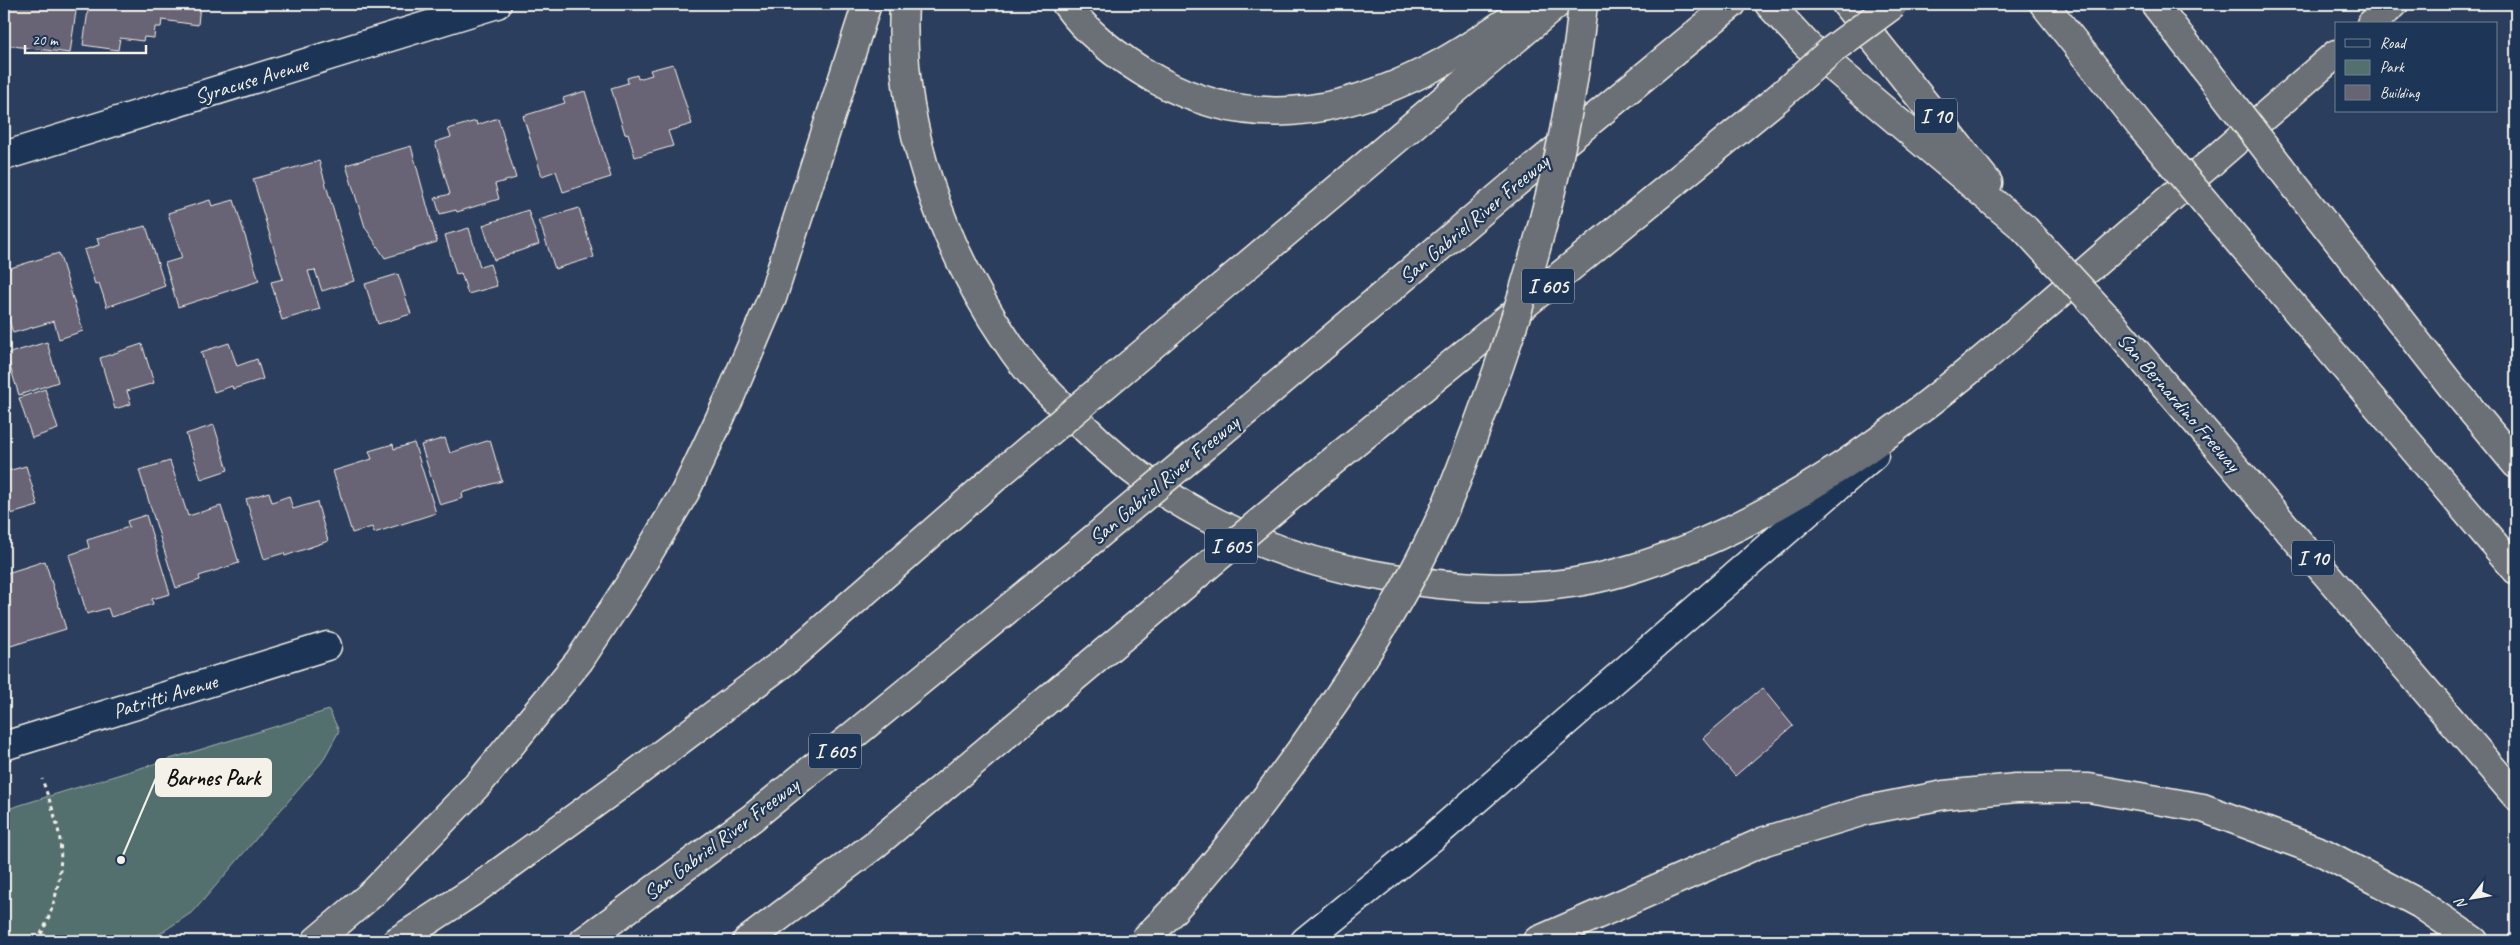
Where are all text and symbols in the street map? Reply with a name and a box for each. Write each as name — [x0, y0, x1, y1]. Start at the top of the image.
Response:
scale bar — [25, 22, 146, 54]
legend — [2335, 22, 2498, 112]
text: 20 m — [32, 31, 59, 50]
text: Road — [2380, 34, 2407, 53]
street label: Syracuse Avenue — [191, 50, 312, 110]
text: Park — [2380, 58, 2405, 77]
text: Building — [2380, 84, 2420, 103]
road number: I 10 — [1915, 98, 1957, 134]
street label: San Gabriel River Freeway — [1394, 147, 1556, 289]
road number: I 605 — [1522, 268, 1574, 304]
street label: San Bernardino Freeway — [2112, 327, 2248, 478]
street label: San Gabriel River Freeway — [1084, 408, 1246, 550]
road number: I 605 — [1205, 528, 1257, 564]
road number: I 10 — [2292, 540, 2334, 576]
street label: Patritti Avenue — [110, 667, 221, 724]
road number: I 605 — [809, 734, 861, 768]
callout: Barnes Park — [156, 759, 271, 796]
text: Barnes Park — [166, 764, 262, 792]
street label: San Gabriel River Freeway — [638, 771, 805, 906]
north arrow — [2448, 872, 2498, 922]
text: N — [2451, 894, 2471, 913]

